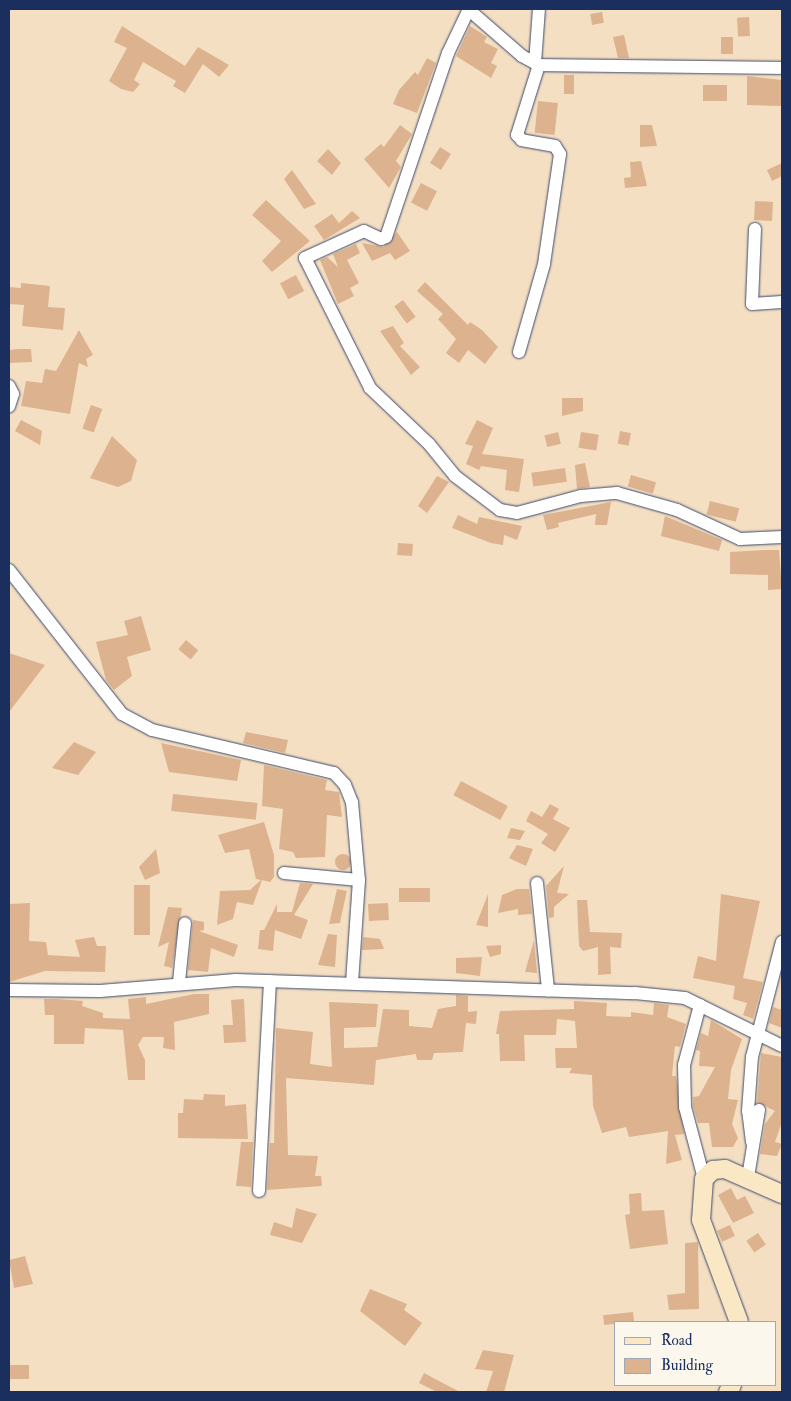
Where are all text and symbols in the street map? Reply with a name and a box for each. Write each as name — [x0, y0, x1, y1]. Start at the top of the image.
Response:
legend — [614, 1321, 776, 1386]
text: Road — [661, 1331, 692, 1350]
text: Building — [661, 1356, 713, 1375]

